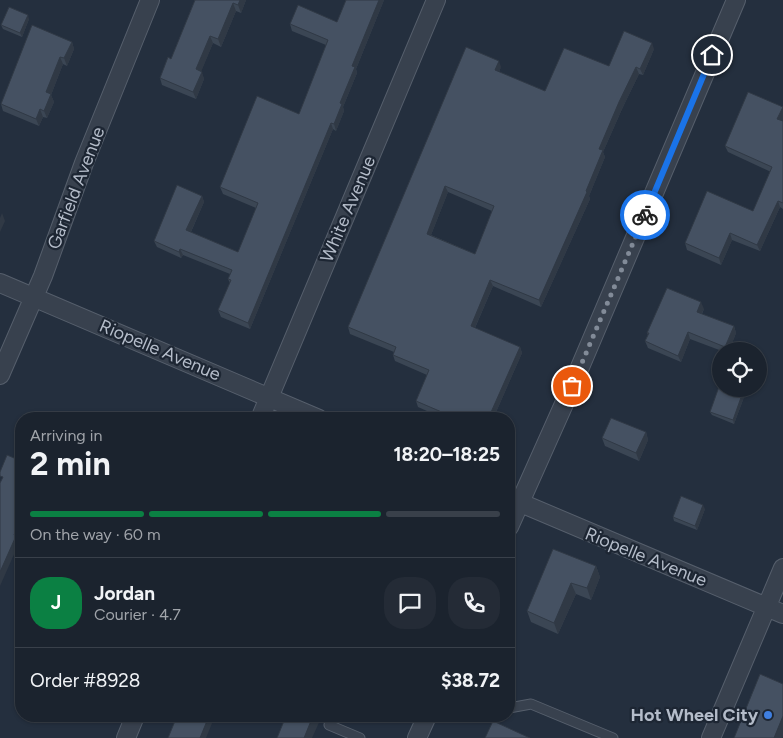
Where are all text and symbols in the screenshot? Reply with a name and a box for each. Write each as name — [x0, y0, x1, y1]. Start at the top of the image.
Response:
pin — [691, 34, 733, 76]
icon: home — [698, 41, 726, 69]
street label: Garfield Avenue — [43, 123, 110, 252]
street label: White Avenue — [316, 152, 380, 265]
courier — [620, 190, 670, 240]
icon: bike — [631, 201, 659, 229]
street label: Riopelle Avenue — [96, 315, 224, 385]
map controls — [712, 342, 767, 397]
button: locate — [712, 342, 767, 397]
pin — [551, 365, 593, 407]
icon: bag — [558, 372, 586, 400]
text: Arriving in — [30, 426, 102, 445]
text: 18:20–18:25 — [393, 443, 500, 466]
text: 2 min — [30, 445, 111, 483]
street label: Riopelle Avenue — [582, 523, 710, 592]
text: On the way · 60 m — [30, 525, 161, 544]
button: chat — [384, 577, 436, 629]
button: phone — [448, 577, 500, 629]
text: Jordan — [94, 582, 155, 605]
text: J — [51, 591, 61, 614]
text: Courier · 4.7 — [94, 605, 181, 624]
text: Order #8928 — [30, 669, 140, 692]
text: $38.72 — [441, 669, 500, 692]
place label: Hot Wheel City — [631, 704, 759, 726]
marker: Hot Wheel City — [762, 709, 774, 721]

